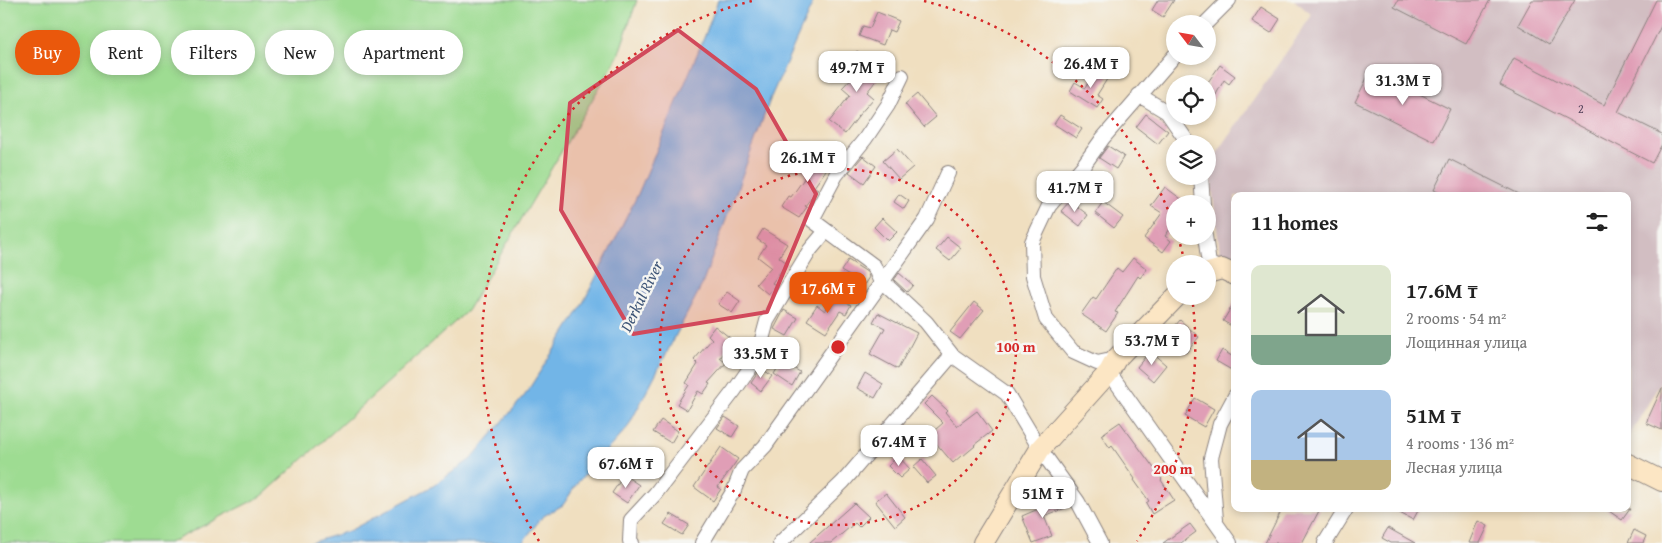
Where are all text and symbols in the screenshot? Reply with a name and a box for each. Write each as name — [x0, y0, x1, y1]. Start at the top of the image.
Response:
north arrow — [1166, 15, 1216, 65]
map controls — [1166, 15, 1216, 305]
chip: Buy — [15, 30, 80, 75]
chip: Rent — [90, 30, 161, 75]
chip: Filters — [171, 30, 255, 75]
chip: New — [265, 30, 334, 75]
chip: Apartment — [344, 30, 463, 75]
pin: 26.4M ₸ — [1045, 46, 1137, 89]
pin: 49.7M ₸ — [811, 51, 903, 93]
text: 26.4M ₸ — [1064, 51, 1118, 75]
text: 49.7M ₸ — [830, 55, 884, 79]
pin: 31.3M ₸ — [1357, 64, 1449, 106]
text: 31.3M ₸ — [1376, 68, 1430, 92]
button: locate — [1166, 75, 1216, 125]
house number: 2 — [1578, 100, 1584, 117]
button: layers — [1166, 135, 1216, 185]
pin: 26.1M ₸ — [762, 140, 854, 183]
text: 26.1M ₸ — [781, 145, 835, 169]
pin: 41.7M ₸ — [1029, 170, 1121, 213]
text: 41.7M ₸ — [1048, 175, 1102, 199]
button: + — [1166, 195, 1216, 245]
text: 11 homes — [1251, 207, 1338, 238]
icon: filters — [1583, 208, 1611, 236]
button: − — [1166, 255, 1216, 305]
water label: Derkul River — [613, 256, 669, 336]
pin: 17.6M ₸ — [782, 272, 874, 314]
text: 17.6M ₸ — [1406, 275, 1478, 306]
text: 17.6M ₸ — [801, 276, 855, 300]
icon: home — [1291, 285, 1351, 345]
text: 2 rooms · 54 m² — [1406, 306, 1506, 330]
pin: 53.7M ₸ — [1106, 324, 1198, 366]
text: 53.7M ₸ — [1125, 328, 1179, 352]
text: Лощинная улица — [1406, 330, 1527, 354]
pin: 33.5M ₸ — [715, 336, 807, 379]
text: 100 m — [996, 336, 1036, 357]
centre of rings — [829, 338, 847, 356]
text: 33.5M ₸ — [734, 341, 788, 365]
text: 51M ₸ — [1406, 400, 1461, 431]
icon: home — [1291, 410, 1351, 470]
pin: 67.4M ₸ — [853, 424, 945, 467]
text: 67.4M ₸ — [872, 429, 926, 453]
text: 4 rooms · 136 m² — [1406, 431, 1514, 455]
pin: 67.6M ₸ — [580, 446, 672, 489]
text: 67.6M ₸ — [599, 451, 653, 475]
text: Лесная улица — [1406, 455, 1502, 479]
text: 200 m — [1153, 458, 1193, 479]
pin: 51M ₸ — [1008, 476, 1078, 519]
text: 51M ₸ — [1022, 481, 1064, 505]

